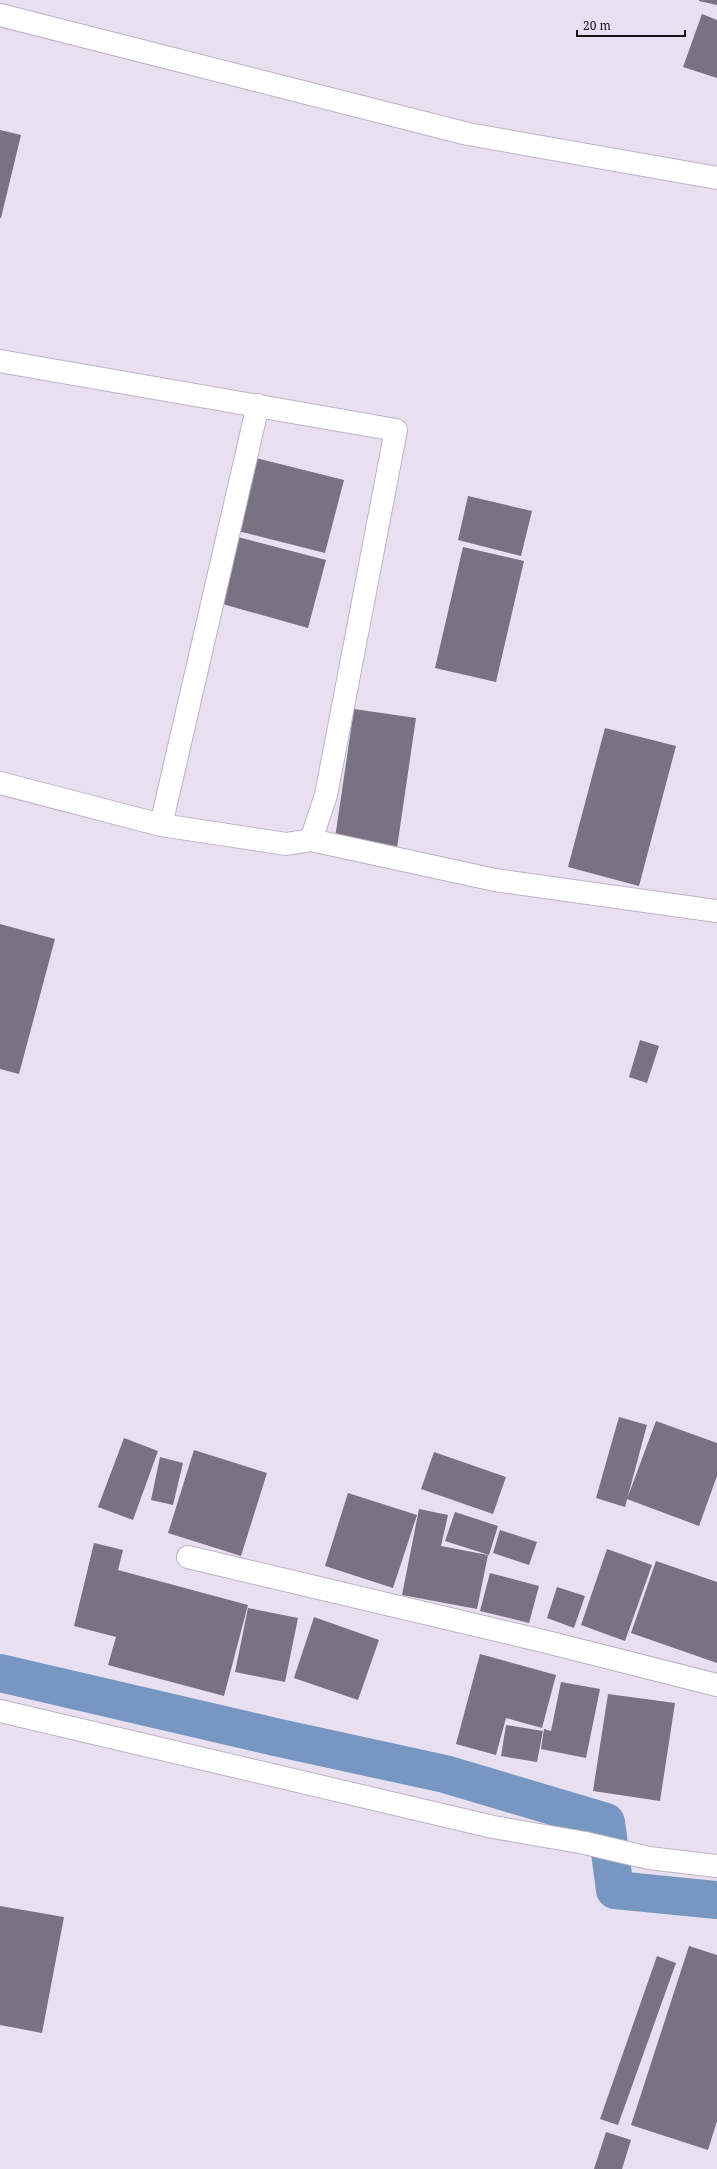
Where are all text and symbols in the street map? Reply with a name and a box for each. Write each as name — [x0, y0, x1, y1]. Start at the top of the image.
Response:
scale bar — [577, 12, 685, 38]
text: 20 m — [583, 17, 611, 34]

